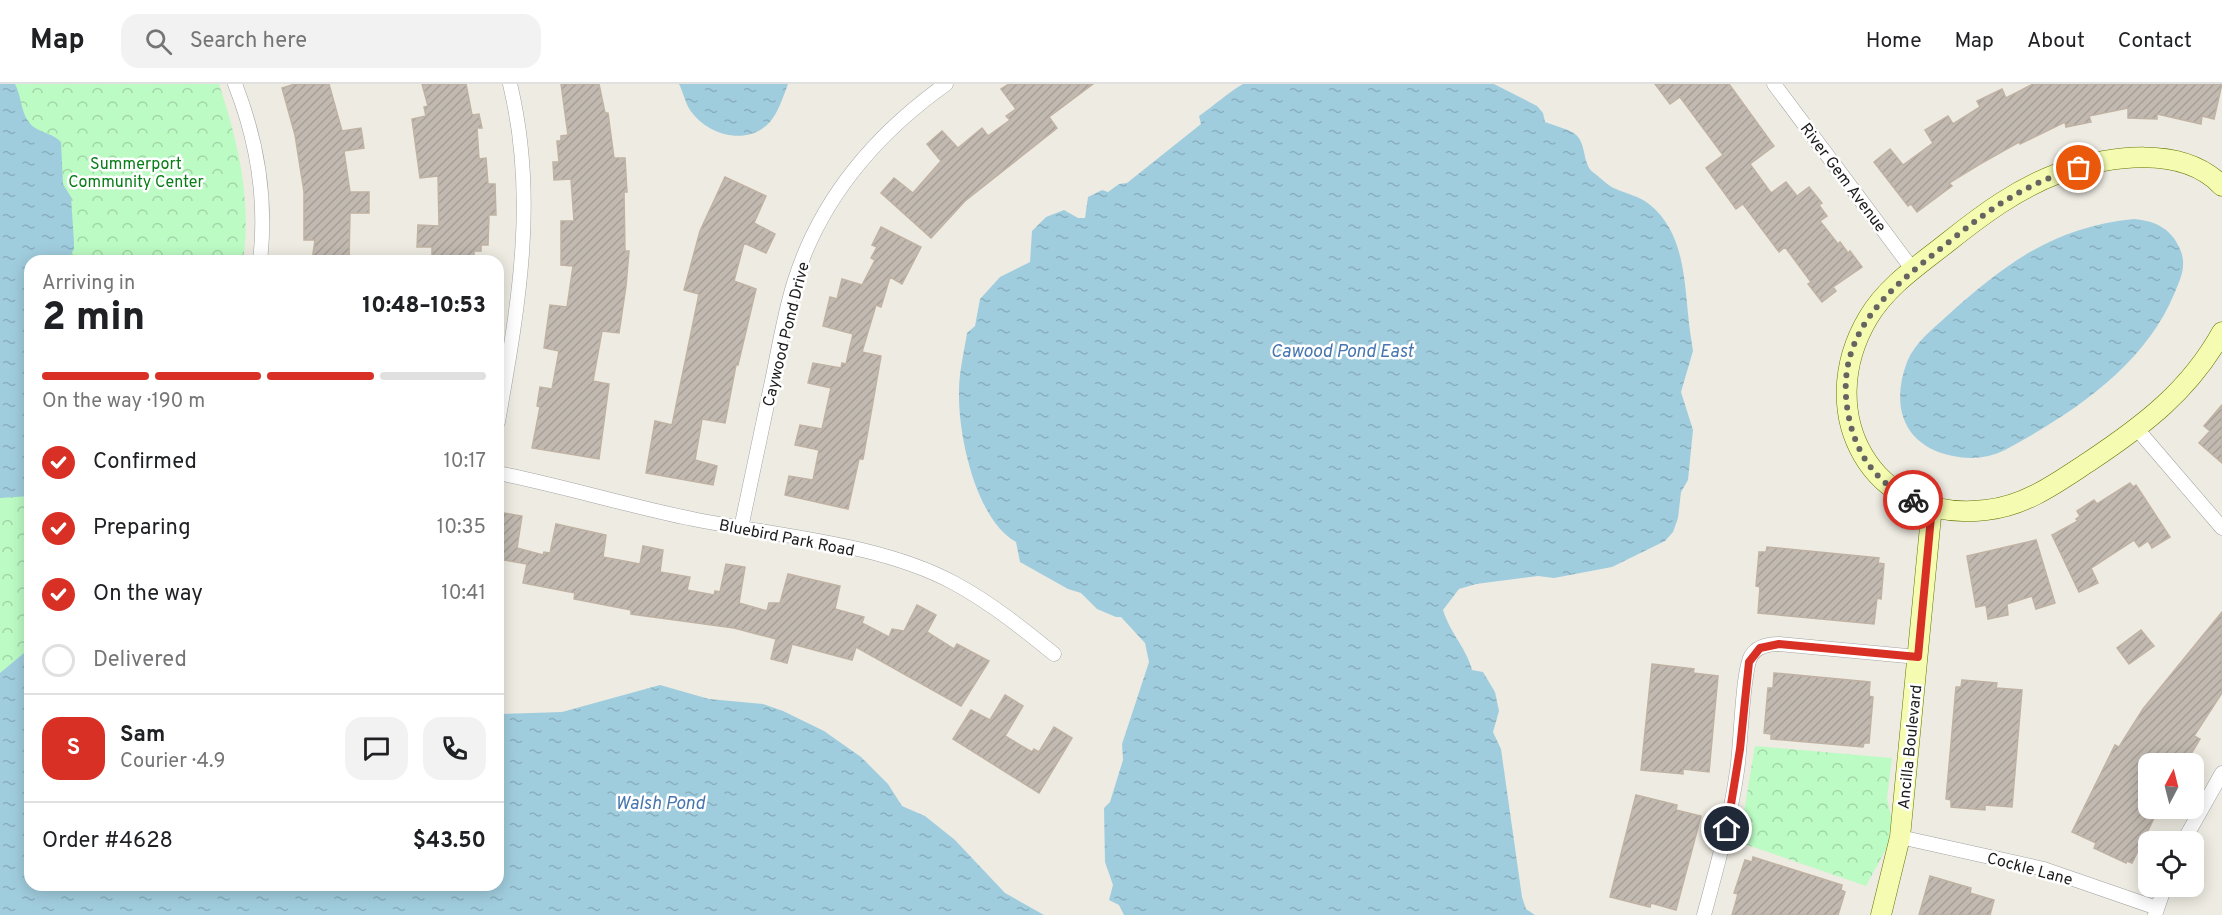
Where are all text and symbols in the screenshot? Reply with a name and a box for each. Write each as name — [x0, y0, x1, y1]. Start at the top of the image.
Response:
search box — [121, 14, 541, 68]
text: Map — [30, 23, 85, 59]
icon: search — [142, 25, 175, 58]
text: Search here — [190, 28, 307, 55]
text: Home — [1866, 28, 1922, 55]
text: Map — [1955, 28, 1994, 55]
text: About — [2027, 28, 2085, 55]
text: Contact — [2118, 28, 2192, 55]
street label: River Gem Avenue — [1795, 120, 1890, 237]
pin — [2053, 142, 2104, 193]
icon: bag — [2062, 151, 2095, 184]
park label: Summerport Community Center — [68, 155, 204, 193]
street label: Caywood Pond Drive — [759, 260, 815, 409]
text: Arriving in — [42, 271, 135, 297]
text: 10:48–10:53 — [362, 293, 486, 320]
text: 2 min — [42, 295, 145, 344]
water label: Cawood Pond East — [1271, 341, 1415, 364]
text: On the way · 190 m — [42, 389, 205, 415]
icon: check — [42, 446, 75, 479]
text: Confirmed — [93, 449, 197, 476]
text: 10:17 — [443, 449, 486, 475]
courier — [1883, 470, 1943, 530]
icon: bike — [1897, 484, 1930, 517]
icon: check — [42, 512, 75, 545]
text: Preparing — [93, 515, 191, 542]
text: 10:35 — [437, 515, 486, 541]
street label: Bluebird Park Road — [717, 516, 856, 562]
icon: check — [42, 578, 75, 611]
text: On the way — [93, 581, 203, 608]
text: 10:41 — [441, 581, 486, 607]
text: Delivered — [93, 647, 187, 674]
street label: Ancilla Boulevard — [1895, 684, 1927, 810]
button: chat — [345, 717, 408, 780]
button: phone — [423, 717, 486, 780]
text: Sam — [120, 722, 165, 749]
text: S — [67, 735, 80, 762]
text: Courier · 4.9 — [120, 749, 225, 775]
north arrow — [2138, 753, 2204, 819]
map controls — [2138, 753, 2204, 897]
water label: Walsh Pond — [615, 793, 706, 816]
pin — [1701, 803, 1752, 854]
icon: home — [1710, 812, 1743, 845]
text: Order #4628 — [42, 828, 173, 855]
text: $43.50 — [413, 828, 486, 855]
button: locate — [2138, 831, 2204, 897]
street label: Cockle Lane — [1984, 849, 2075, 891]

